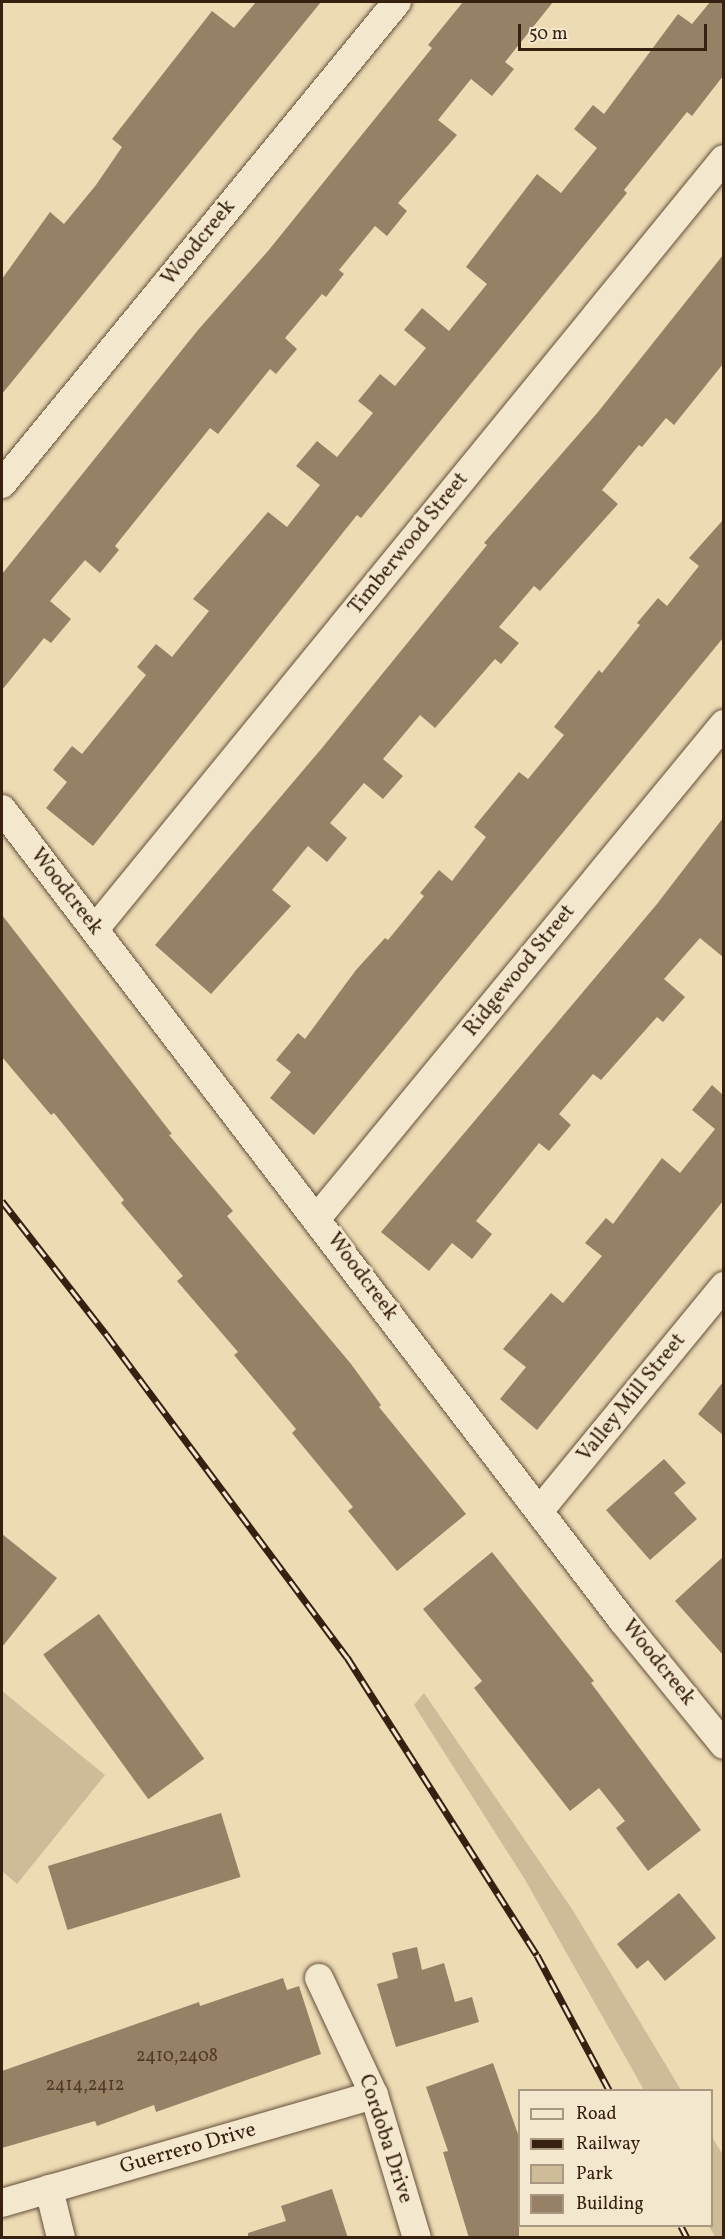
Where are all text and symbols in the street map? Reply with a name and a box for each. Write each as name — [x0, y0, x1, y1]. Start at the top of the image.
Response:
scale bar — [521, 12, 710, 50]
text: 50 m — [529, 22, 568, 47]
street label: Woodcreek — [157, 195, 241, 291]
street label: Timberwood Street — [344, 468, 474, 620]
street label: Woodcreek — [24, 844, 108, 940]
street label: Ridgewood Street — [459, 900, 581, 1042]
street label: Woodcreek — [321, 1228, 403, 1326]
street label: Valley Mill Street — [572, 1328, 692, 1468]
street label: Woodcreek — [616, 1615, 700, 1711]
house number: 2410,2408 — [136, 2046, 218, 2068]
street label: Cordoba Drive — [352, 2071, 418, 2207]
house number: 2414,2412 — [46, 2075, 124, 2097]
legend — [518, 2089, 713, 2227]
text: Road — [576, 2102, 617, 2127]
street label: Guerrero Drive — [117, 2118, 259, 2180]
text: Railway — [576, 2132, 640, 2157]
text: Park — [576, 2162, 613, 2187]
text: Building — [576, 2192, 644, 2217]

